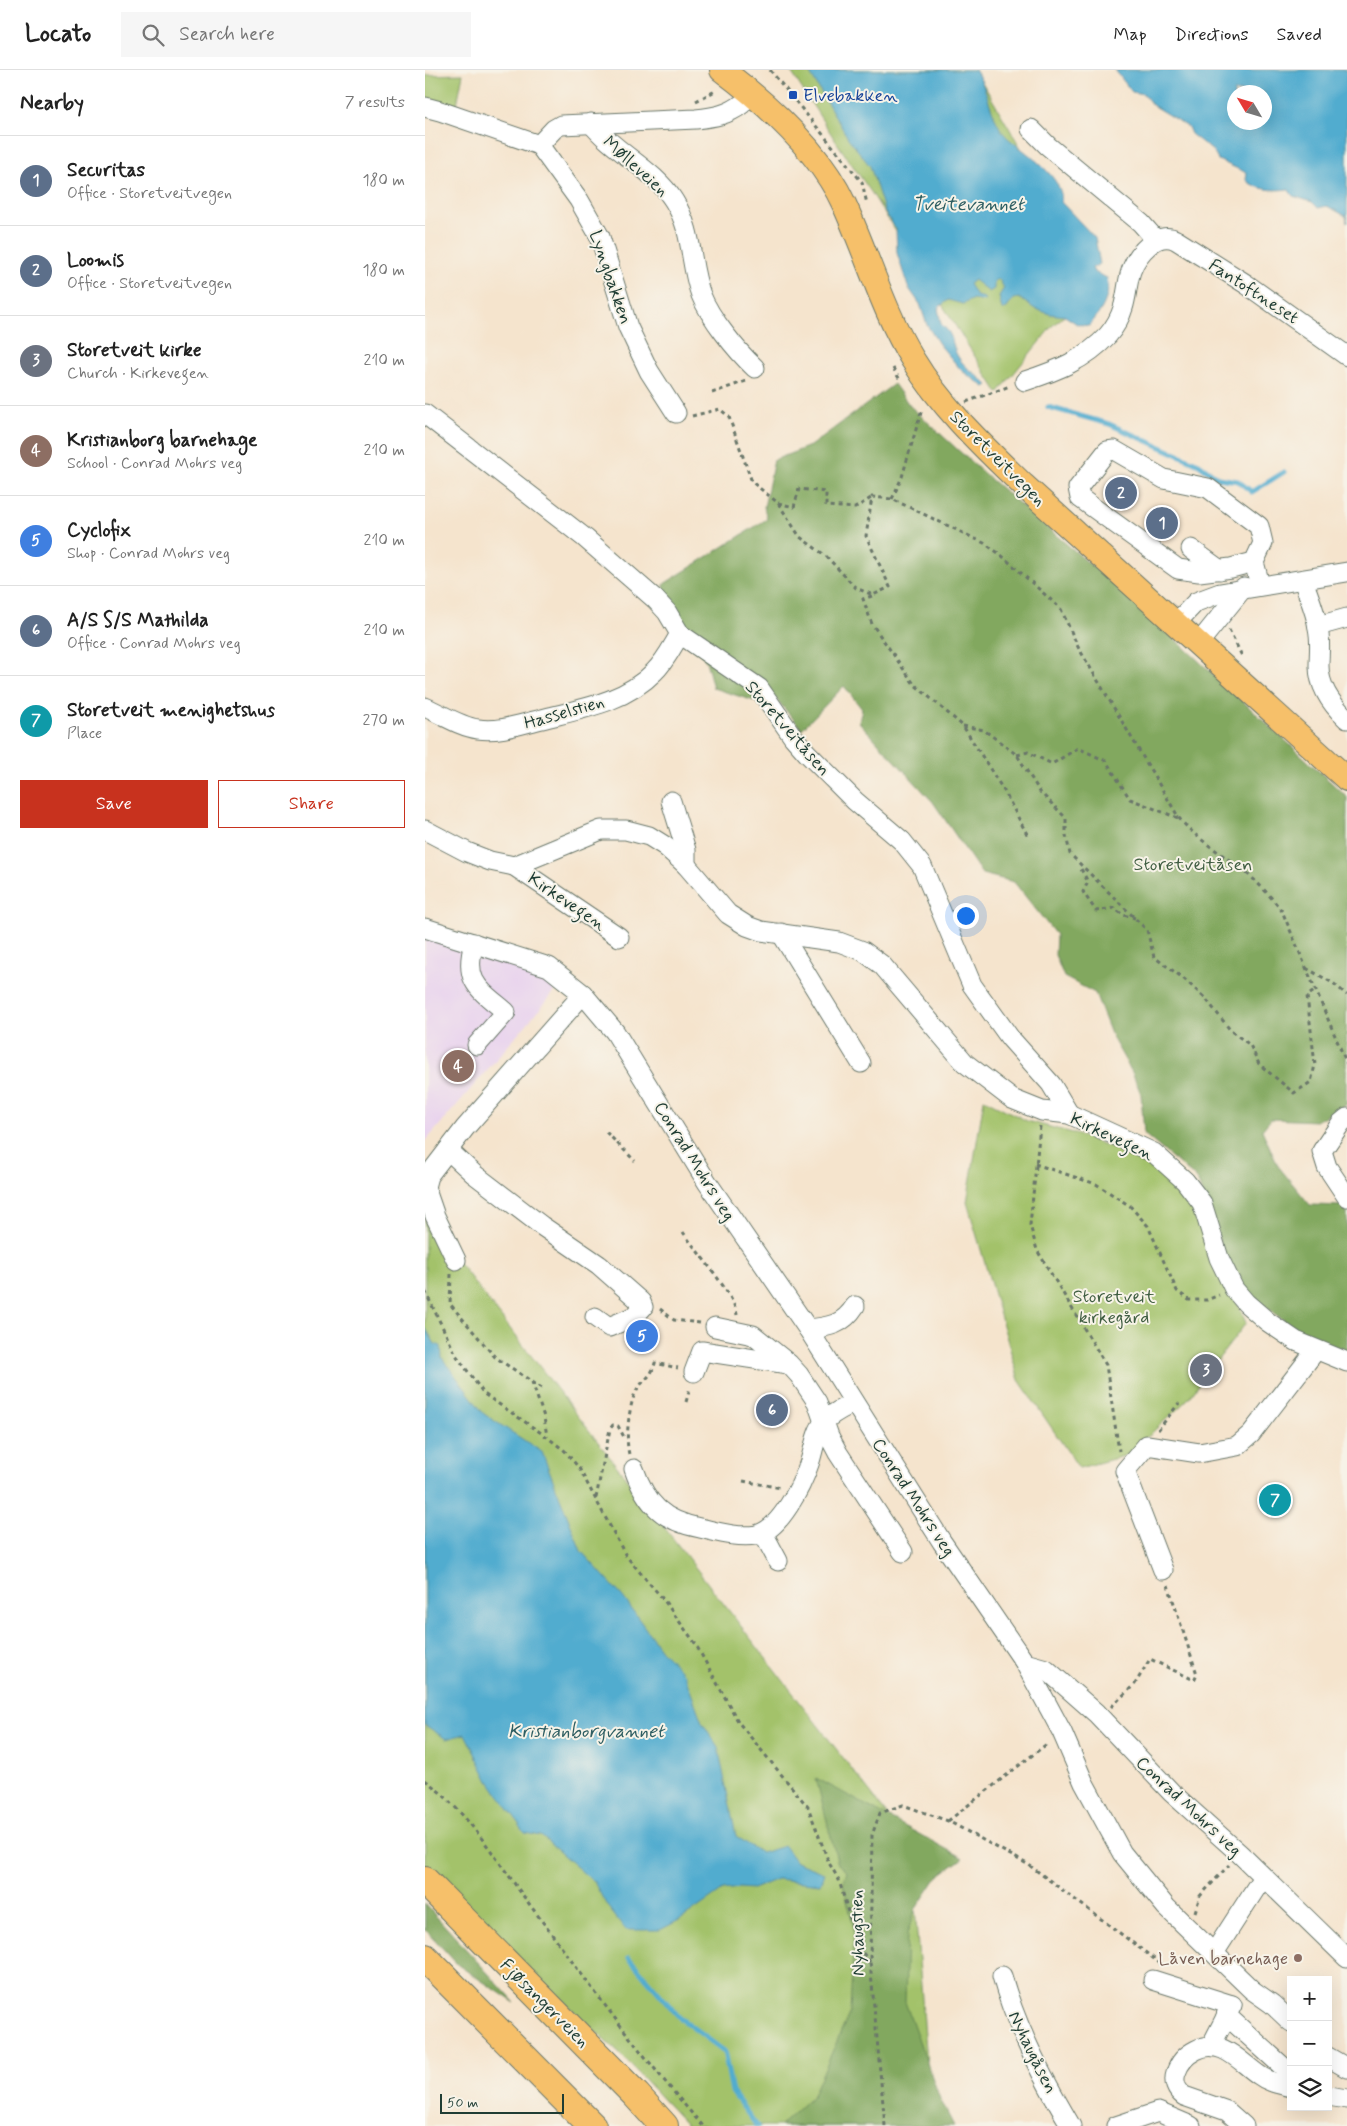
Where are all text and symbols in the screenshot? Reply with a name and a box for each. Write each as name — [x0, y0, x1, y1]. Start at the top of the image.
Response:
search box — [121, 12, 471, 57]
text: Locato — [25, 19, 91, 50]
icon: search — [139, 21, 167, 49]
text: Search here — [179, 22, 275, 47]
text: Map — [1114, 23, 1147, 47]
text: Directions — [1175, 23, 1249, 47]
text: Saved — [1277, 23, 1322, 47]
place label: Elvebakken — [803, 84, 898, 108]
north arrow — [1227, 85, 1272, 130]
text: Nearby — [20, 89, 84, 117]
marker: Elvebakken — [787, 89, 799, 101]
text: 7 results — [345, 92, 405, 113]
street label: Mølleveien — [597, 131, 673, 203]
text: Securitas — [67, 158, 145, 183]
text: 1 — [32, 170, 40, 191]
text: 180 m — [362, 170, 405, 191]
text: Office · Storetveitvegen — [67, 183, 232, 204]
water label: Tveitevannet — [912, 192, 1026, 217]
street label: Lyngbakken — [583, 227, 637, 327]
text: Loomis — [67, 248, 124, 273]
street label: Fantoftneset — [1204, 254, 1303, 330]
text: 2 — [32, 260, 40, 281]
text: 180 m — [362, 260, 405, 281]
text: Office · Storetveitvegen — [67, 273, 232, 294]
text: Storetveit kirke — [67, 338, 202, 363]
text: 3 — [32, 350, 40, 371]
text: 210 m — [364, 350, 405, 371]
text: Church · Kirkevegen — [67, 363, 209, 384]
street label: Storetveitvegen — [943, 405, 1051, 513]
text: Kristianborg barnehage — [67, 428, 257, 453]
text: 4 — [31, 440, 41, 461]
text: 210 m — [364, 440, 405, 461]
text: School · Conrad Mohrs veg — [67, 453, 242, 474]
pin: 2 — [1105, 474, 1137, 512]
pin: 1 — [1146, 504, 1178, 542]
text: Cyclofix — [67, 518, 131, 543]
text: 5 — [31, 530, 41, 551]
text: 210 m — [364, 530, 405, 551]
text: Shop · Conrad Mohrs veg — [67, 543, 230, 564]
text: A/S S/S Mathilda — [67, 608, 209, 633]
text: 6 — [32, 620, 40, 641]
text: 210 m — [364, 620, 405, 641]
text: Office · Conrad Mohrs veg — [67, 633, 241, 654]
street label: Storetveitåsen — [739, 676, 835, 781]
street label: Hasselstien — [521, 690, 607, 736]
text: Storetveit menighetshus — [67, 698, 275, 723]
text: 7 — [31, 710, 41, 731]
text: 270 m — [362, 710, 405, 731]
text: Place — [67, 723, 102, 744]
button: Save — [20, 780, 208, 828]
button: Share — [218, 780, 405, 828]
park label: Storetveitåsen — [1134, 853, 1252, 877]
street label: Kirkevegen — [522, 867, 610, 938]
your location — [953, 903, 979, 929]
pin: 4 — [442, 1047, 474, 1085]
street label: Conrad Mohrs veg — [648, 1097, 741, 1226]
street label: Kirkevegen — [1065, 1107, 1157, 1168]
park label: Storetveit kirkegård — [1073, 1285, 1156, 1330]
pin: 5 — [626, 1317, 658, 1355]
pin: 3 — [1190, 1351, 1222, 1389]
pin: 6 — [756, 1391, 788, 1429]
street label: Conrad Mohrs veg — [866, 1434, 960, 1561]
pin: 7 — [1259, 1481, 1291, 1519]
water label: Kristianborgvannet — [508, 1719, 666, 1744]
street label: Conrad Mohrs veg — [1130, 1751, 1246, 1862]
street label: Nyhaugstien — [845, 1890, 871, 1976]
place label: Låven barnehage — [1158, 1947, 1288, 1971]
marker: Låven barnehage — [1292, 1952, 1304, 1964]
street label: Fjøsangerveien — [494, 1954, 594, 2054]
map controls — [1287, 1976, 1332, 2111]
button: + — [1287, 1976, 1332, 2021]
street label: Nyhaugåsen — [1002, 2007, 1062, 2098]
button: − — [1287, 2021, 1332, 2066]
button: layers — [1287, 2066, 1332, 2111]
scale bar — [440, 2091, 564, 2114]
text: 50 m — [447, 2094, 478, 2112]

